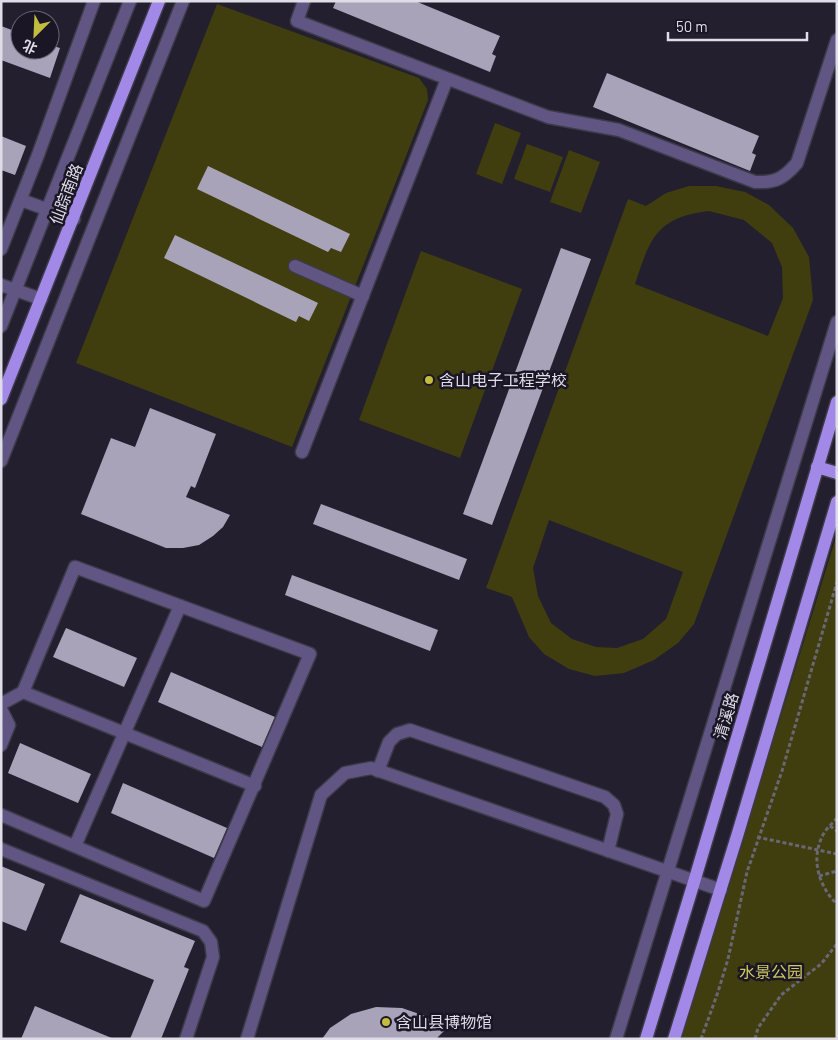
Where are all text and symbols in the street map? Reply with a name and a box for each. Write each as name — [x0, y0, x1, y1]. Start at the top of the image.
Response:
north arrow — [10, 10, 60, 60]
scale bar — [668, 10, 807, 42]
text: 50 m — [676, 17, 708, 35]
text: 北 — [20, 37, 39, 58]
street label: 仙踪南路 — [45, 161, 86, 227]
place label: 含山电子工程学校 — [439, 370, 567, 389]
marker: 含山电子工程学校 — [423, 374, 435, 386]
street label: 清溪路 — [709, 690, 742, 742]
park label: 水景公园 — [739, 962, 803, 981]
place label: 含山县博物馆 — [396, 1012, 492, 1031]
marker: 含山县博物馆 — [380, 1016, 392, 1028]

